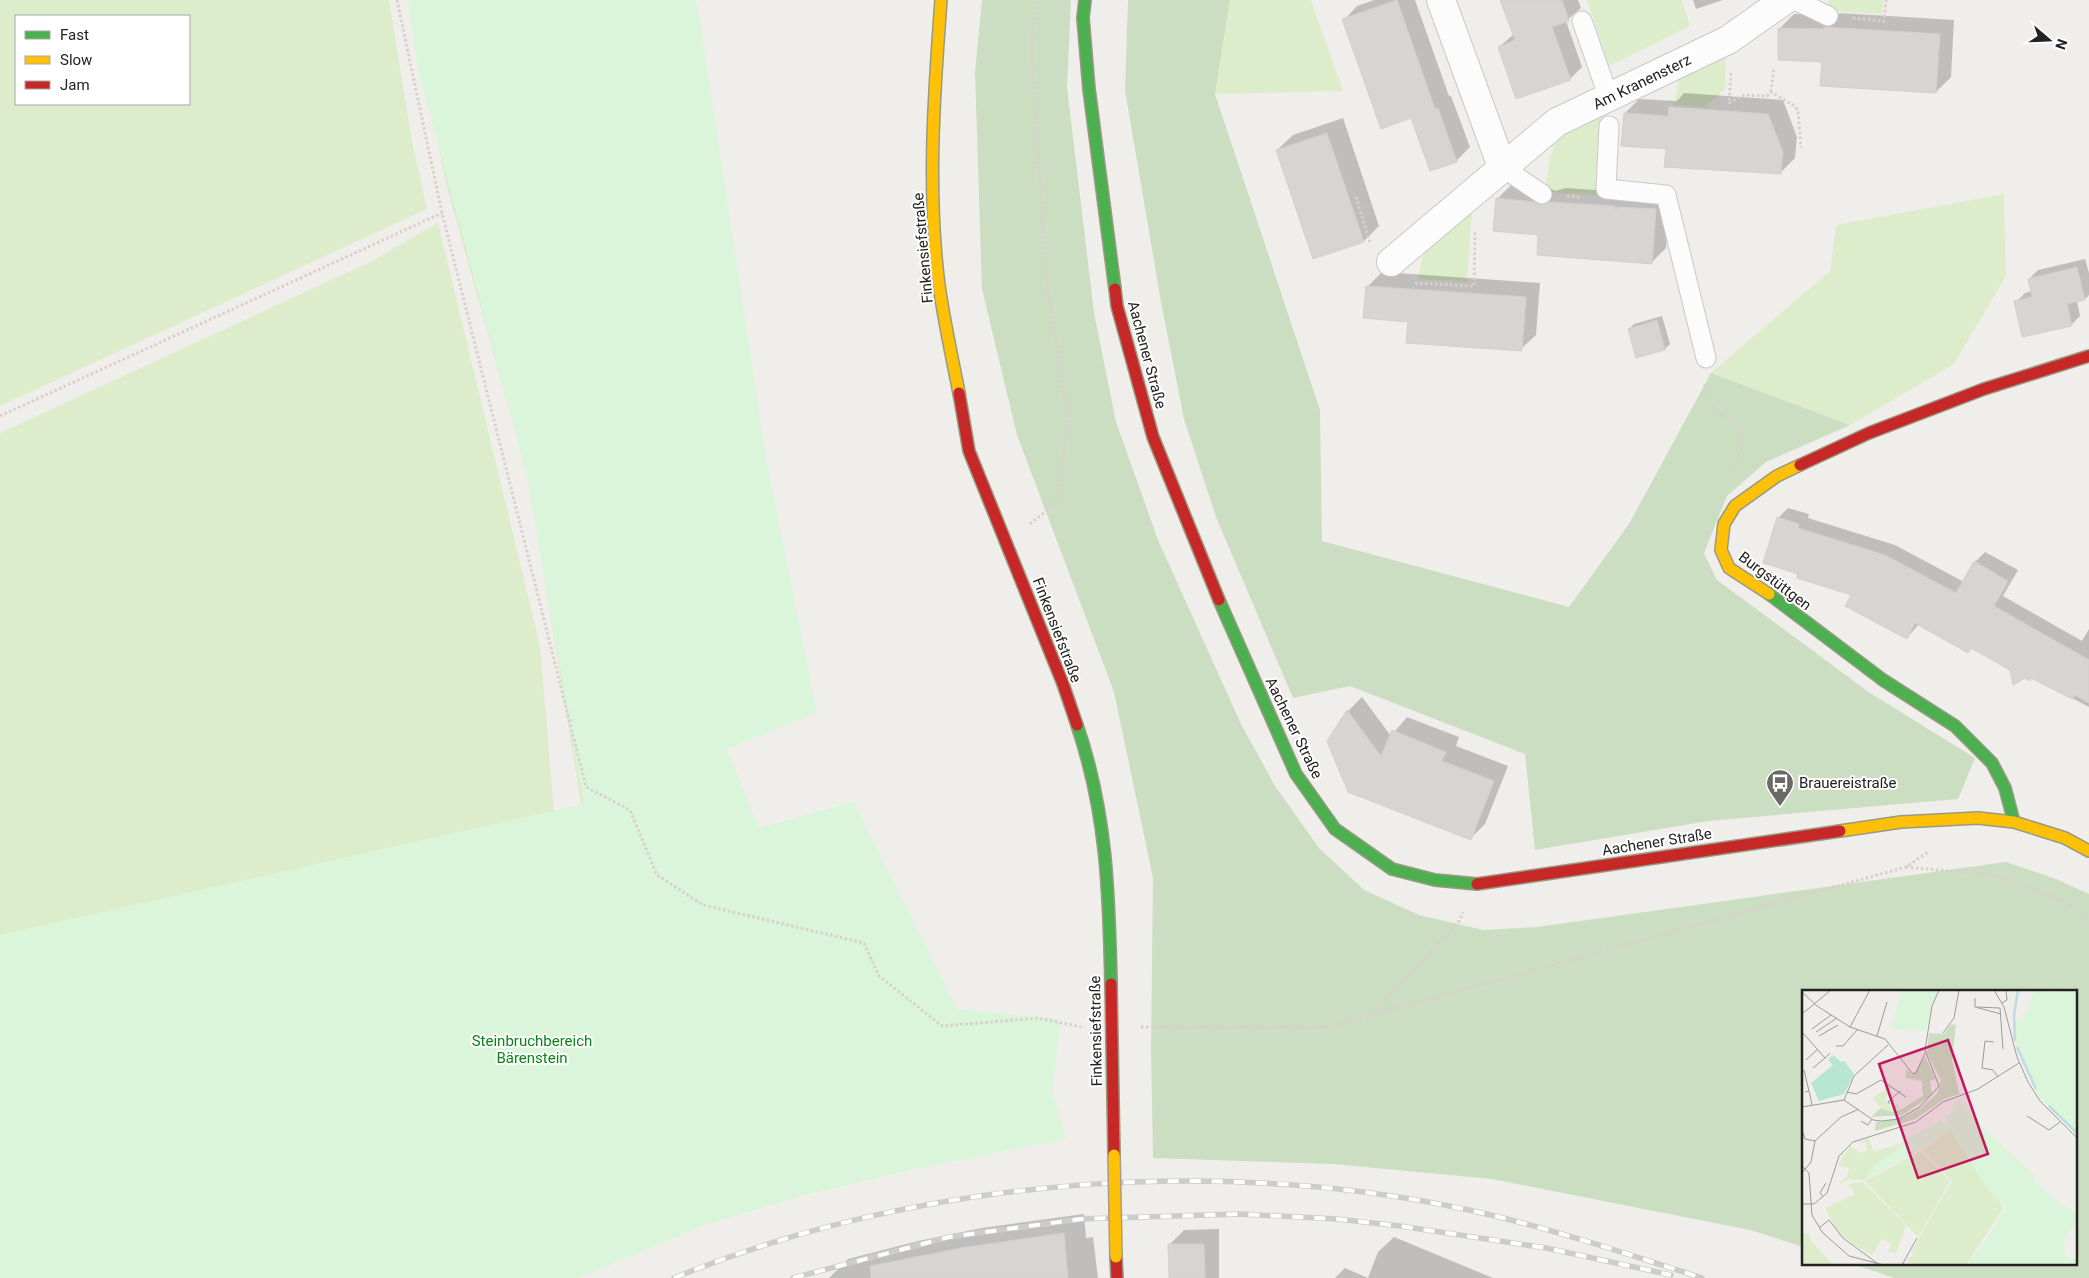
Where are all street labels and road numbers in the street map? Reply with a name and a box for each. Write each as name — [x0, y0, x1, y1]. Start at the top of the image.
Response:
street label: Am Kranensterz — [1590, 51, 1694, 113]
street label: Finkensiefstraße — [909, 192, 937, 304]
street label: Aachener Straße — [1124, 299, 1170, 411]
street label: Burgstüttgen — [1735, 548, 1815, 614]
street label: Finkensiefstraße — [1029, 575, 1085, 685]
street label: Aachener Straße — [1262, 674, 1326, 782]
street label: Aachener Straße — [1601, 824, 1713, 860]
street label: Finkensiefstraße — [1086, 975, 1106, 1087]

